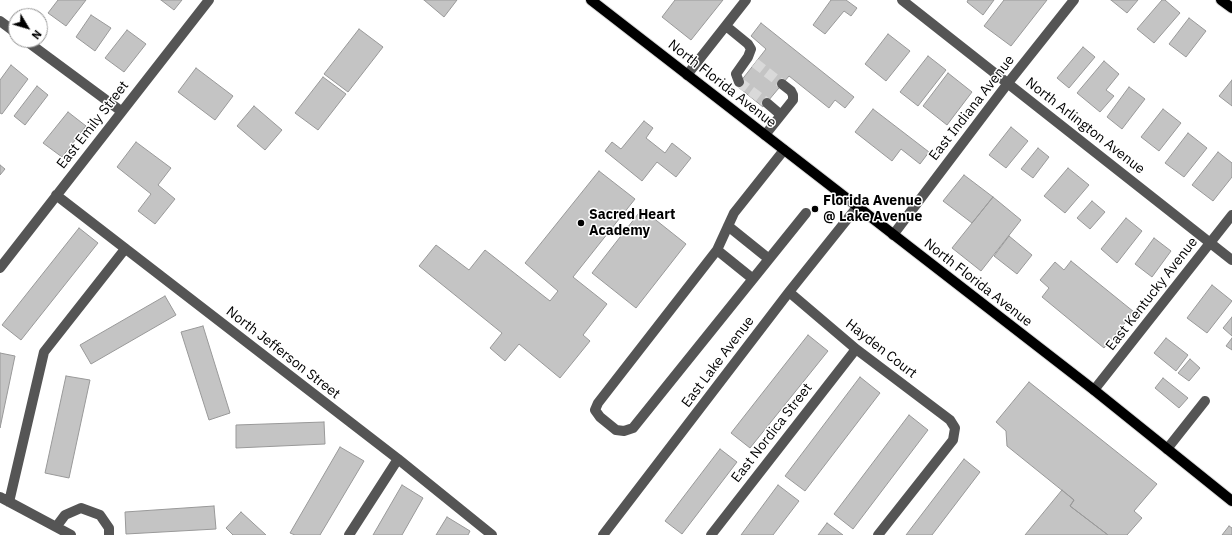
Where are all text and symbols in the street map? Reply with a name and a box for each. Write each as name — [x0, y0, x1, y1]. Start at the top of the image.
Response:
north arrow — [8, 8, 48, 48]
text: N — [29, 27, 45, 42]
street label: North Florida Avenue — [664, 36, 780, 132]
street label: East Indiana Avenue — [926, 52, 1018, 164]
street label: North Arlington Avenue — [1022, 74, 1148, 178]
street label: East Emily Street — [53, 78, 133, 172]
place label: Florida Avenue @ Lake Avenue — [823, 193, 922, 226]
marker: Florida Avenue @ Lake Avenue — [810, 204, 820, 214]
place label: Sacred Heart Academy — [589, 207, 675, 240]
marker: Sacred Heart Academy — [576, 218, 586, 228]
street label: East Kentucky Avenue — [1103, 234, 1201, 354]
street label: North Florida Avenue — [920, 235, 1036, 331]
street label: North Jefferson Street — [223, 303, 343, 403]
street label: East Lake Avenue — [678, 313, 758, 411]
street label: Hayden Court — [842, 316, 920, 382]
street label: East Nordica Street — [728, 380, 816, 486]

